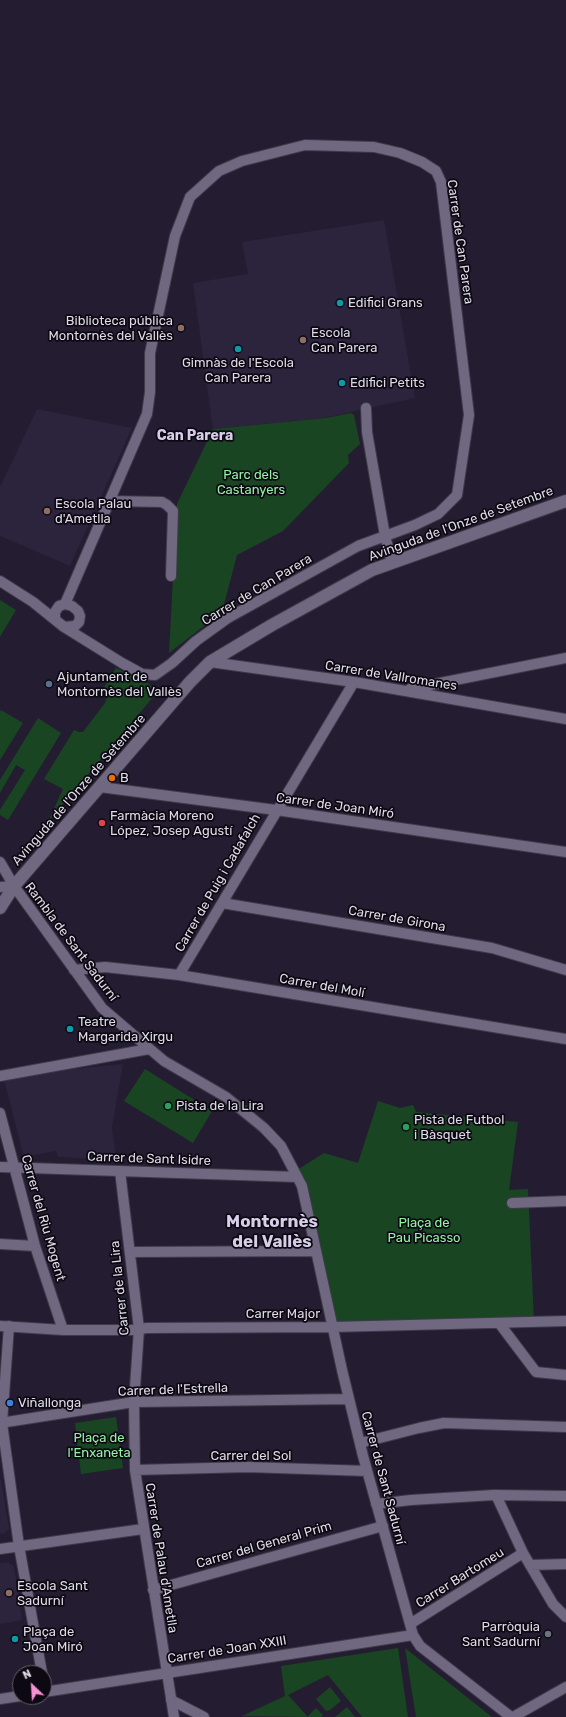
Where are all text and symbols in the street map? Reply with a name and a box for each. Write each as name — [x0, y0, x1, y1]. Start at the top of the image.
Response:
street label: Carrer de Can Parera — [444, 179, 476, 305]
place label: Edifici Grans — [348, 295, 423, 311]
marker: Edifici Grans — [335, 298, 345, 308]
place label: Biblioteca pública Montornès del Vallès — [48, 313, 173, 344]
marker: Biblioteca pública Montornès del Vallès — [176, 323, 186, 333]
place label: Escola Can Parera — [311, 325, 377, 356]
marker: Escola Can Parera — [298, 335, 308, 345]
marker: Gimnàs de l'Escola Can Parera — [233, 344, 243, 354]
place label: Gimnàs de l'Escola Can Parera — [182, 355, 294, 386]
place label: Edifici Petits — [350, 375, 425, 391]
marker: Edifici Petits — [337, 378, 347, 388]
district label: Can Parera — [157, 428, 233, 444]
park label: Parc dels Castanyers — [217, 467, 285, 498]
street label: Avinguda de l'Onze de Setembre — [367, 483, 555, 565]
place label: Escola Palau d'Ametlla — [55, 496, 131, 527]
marker: Escola Palau d'Ametlla — [42, 506, 52, 516]
street label: Carrer de Can Parera — [199, 551, 315, 629]
street label: Carrer de Vallromanes — [324, 658, 458, 694]
place label: Ajuntament de Montornès del Vallès — [57, 669, 182, 700]
marker: Ajuntament de Montornès del Vallès — [44, 679, 54, 689]
street label: Avinguda de l'Onze de Setembre — [9, 711, 149, 869]
place label: B — [120, 770, 129, 786]
marker: B — [107, 773, 117, 783]
street label: Carrer de Joan Miró — [275, 790, 395, 822]
place label: Farmàcia Moreno López, Josep Agustí — [110, 808, 232, 839]
street label: Carrer de Puig i Cadafalch — [172, 811, 264, 955]
marker: Farmàcia Moreno López, Josep Agustí — [97, 818, 107, 828]
street label: Rambla de Sant Sadurní — [21, 879, 121, 1005]
street label: Carrer de Girona — [347, 903, 447, 935]
street label: Carrer del Molí — [278, 971, 366, 1001]
place label: Teatre Margarida Xirgu — [78, 1014, 173, 1045]
marker: Teatre Margarida Xirgu — [65, 1024, 75, 1034]
place label: Pista de la Lira — [176, 1098, 264, 1114]
marker: Pista de la Lira — [163, 1101, 173, 1111]
place label: Pista de Futbol i Bàsquet — [414, 1112, 504, 1143]
marker: Pista de Futbol i Bàsquet — [401, 1122, 411, 1132]
street label: Carrer de Sant Isidre — [87, 1149, 211, 1169]
street label: Carrer del Riu Mogent — [17, 1153, 69, 1283]
district label: Montornès del Vallès — [226, 1212, 318, 1252]
park label: Plaça de Pau Picasso — [388, 1215, 460, 1246]
street label: Carrer de la Lira — [107, 1240, 133, 1336]
street label: Carrer Major — [246, 1306, 320, 1322]
street label: Carrer de l'Estrella — [118, 1380, 228, 1400]
place label: Viñallonga — [18, 1395, 81, 1411]
marker: Viñallonga — [5, 1398, 15, 1408]
street label: Carrer de Sant Sadurní — [358, 1410, 408, 1546]
park label: Plaça de l'Enxaneta — [67, 1430, 131, 1461]
street label: Carrer del Sol — [210, 1448, 292, 1464]
street label: Carrer de Palau d'Ametlla — [141, 1482, 181, 1634]
street label: Carrer del General Prim — [195, 1518, 333, 1572]
street label: Carrer Bartomeu — [413, 1545, 507, 1611]
place label: Escola Sant Sadurní — [17, 1578, 88, 1609]
marker: Escola Sant Sadurní — [4, 1588, 14, 1598]
place label: Parròquia Sant Sadurní — [462, 1619, 540, 1650]
place label: Plaça de Joan Miró — [23, 1624, 83, 1655]
marker: Parròquia Sant Sadurní — [543, 1629, 553, 1639]
street label: Carrer de Joan XXIII — [166, 1633, 288, 1667]
marker: Plaça de Joan Miró — [10, 1634, 20, 1644]
north arrow — [12, 1665, 52, 1705]
text: N — [21, 1667, 33, 1682]

